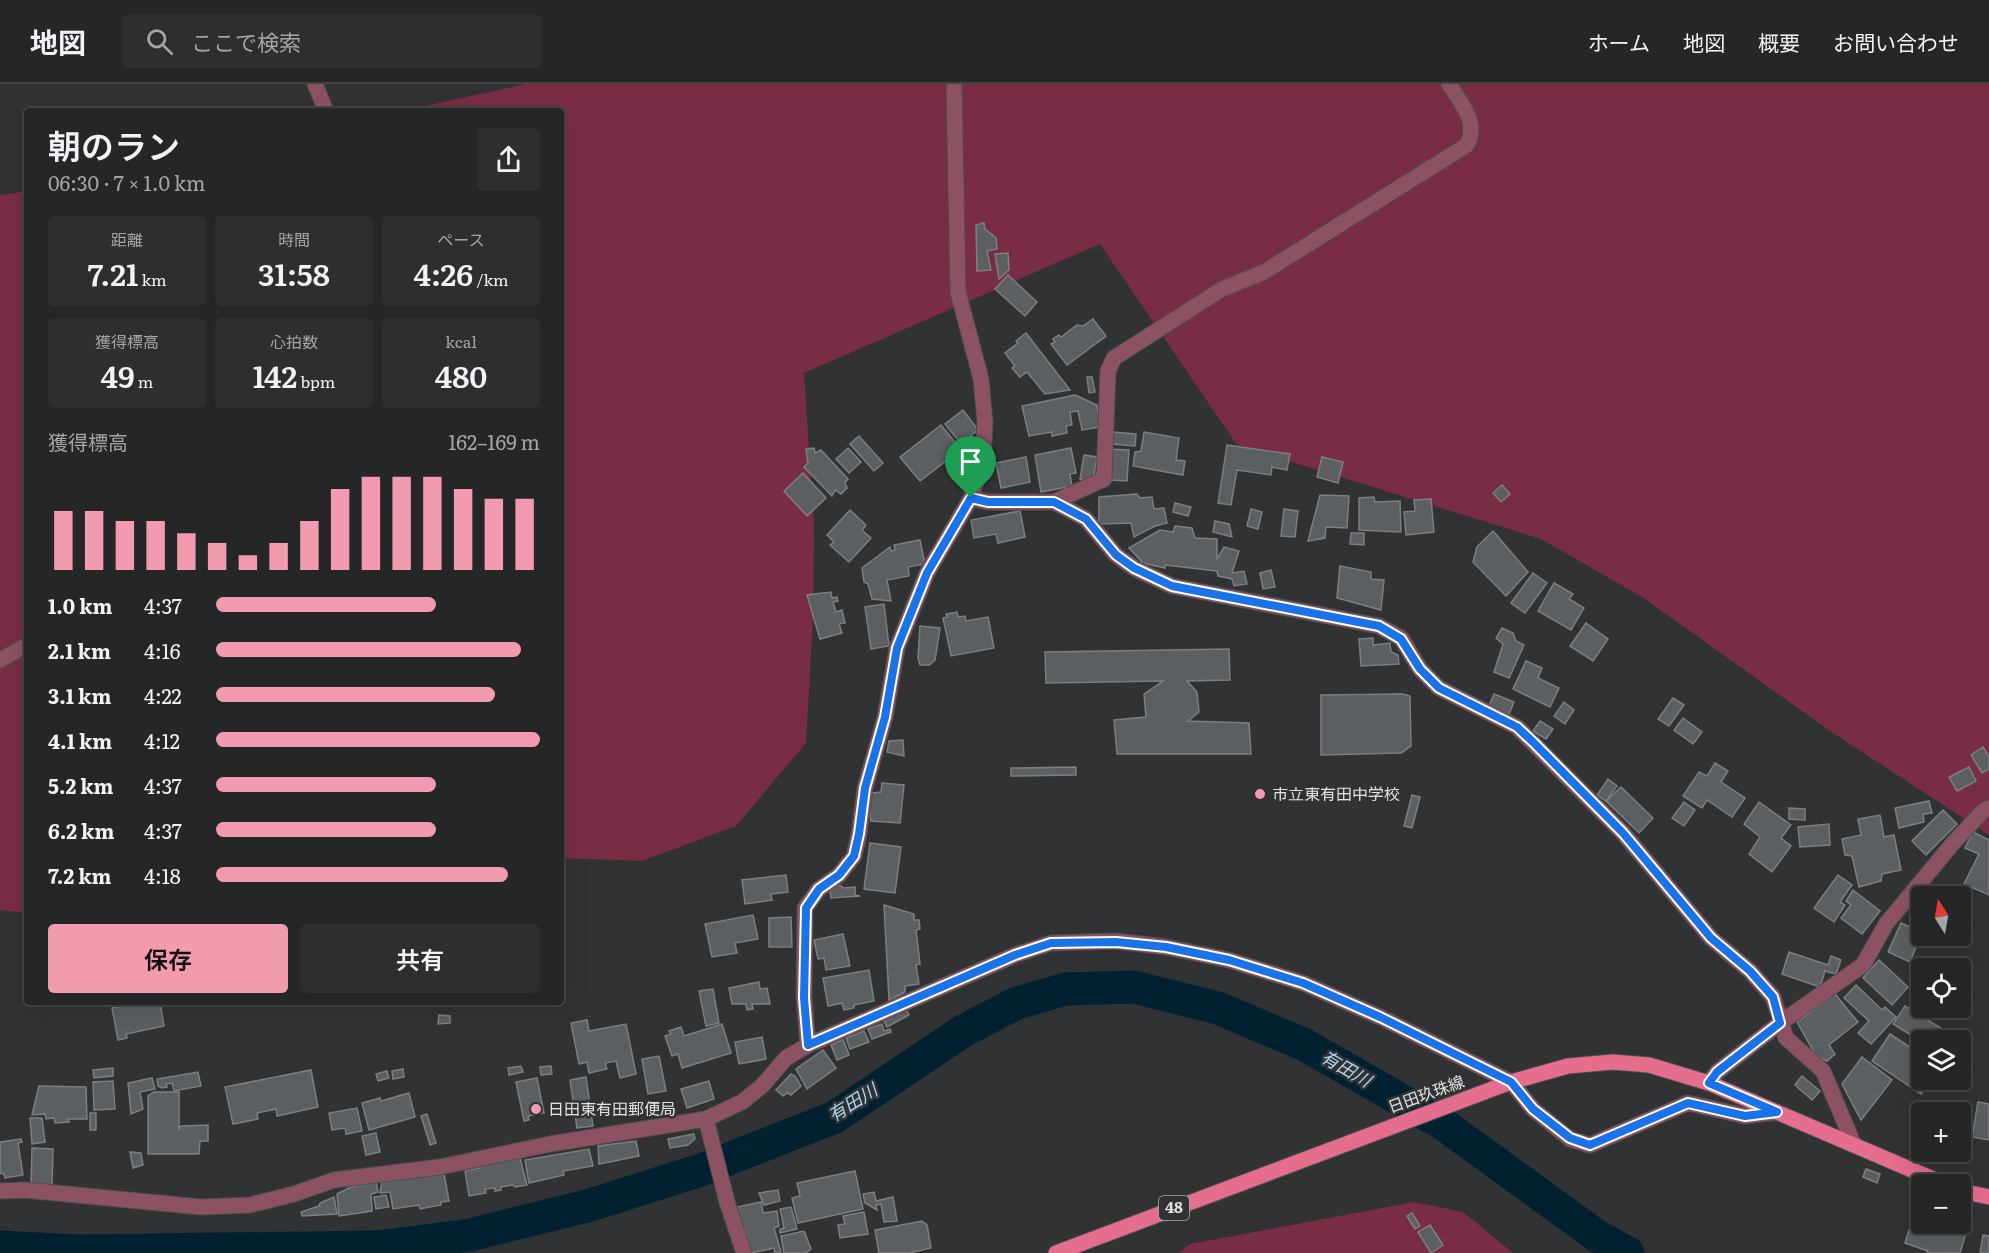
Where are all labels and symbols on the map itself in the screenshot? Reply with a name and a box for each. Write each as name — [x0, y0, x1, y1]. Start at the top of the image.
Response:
pin — [945, 436, 996, 498]
place label: 市立東有田中学校 — [1272, 781, 1400, 805]
marker: 市立東有田中学校 — [1253, 787, 1267, 801]
north arrow — [1911, 886, 1971, 946]
water label: 有田川 — [1317, 1043, 1379, 1094]
street label: 日田玖珠線 — [1384, 1068, 1467, 1118]
water label: 有田川 — [822, 1075, 884, 1127]
place label: 日田東有田郵便局 — [548, 1096, 676, 1120]
marker: 日田東有田郵便局 — [529, 1102, 543, 1116]
road number: 48 — [1159, 1196, 1189, 1220]

